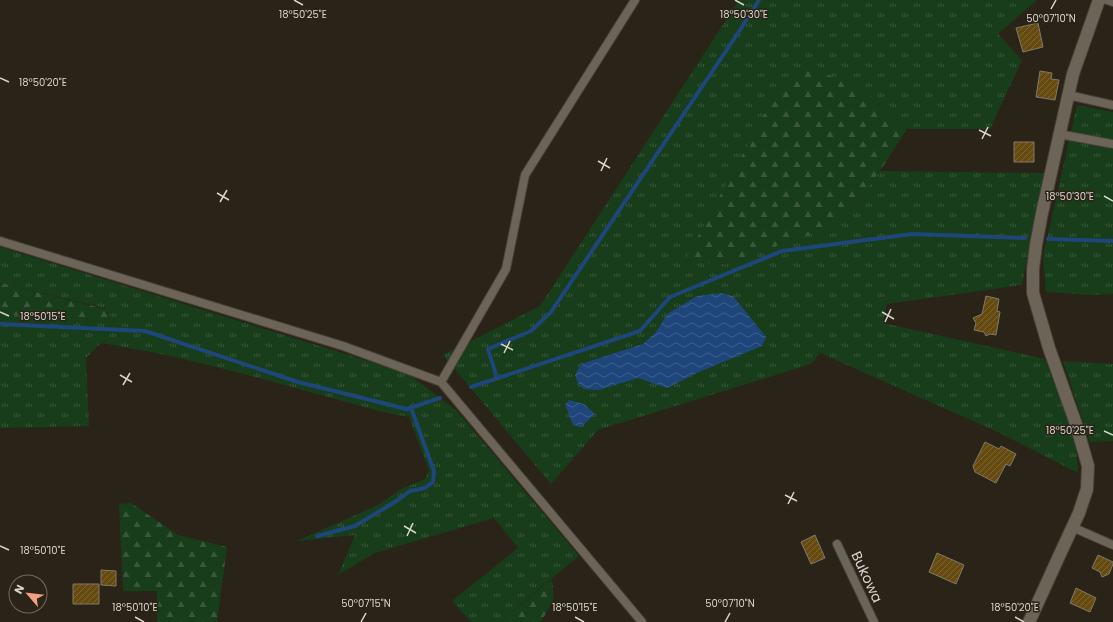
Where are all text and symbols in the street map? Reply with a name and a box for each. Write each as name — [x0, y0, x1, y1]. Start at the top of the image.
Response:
text: 18°50'25"E — [279, 7, 327, 22]
text: 18°50'30"E — [720, 7, 768, 22]
text: 50°07'10"N — [1026, 11, 1076, 26]
text: 18°50'20"E — [19, 75, 67, 90]
text: 18°50'30"E — [1046, 189, 1094, 204]
text: 18°50'15"E — [20, 309, 66, 324]
text: 18°50'25"E — [1046, 423, 1094, 438]
text: 18°50'10"E — [20, 543, 66, 558]
street label: Bukowa — [846, 548, 888, 606]
north arrow — [8, 574, 48, 614]
text: N — [10, 582, 28, 597]
text: 50°07'15"N — [341, 596, 391, 611]
text: 50°07'10"N — [705, 596, 755, 611]
text: 18°50'10"E — [112, 600, 158, 615]
text: 18°50'15"E — [552, 600, 598, 615]
text: 18°50'20"E — [991, 600, 1039, 615]

